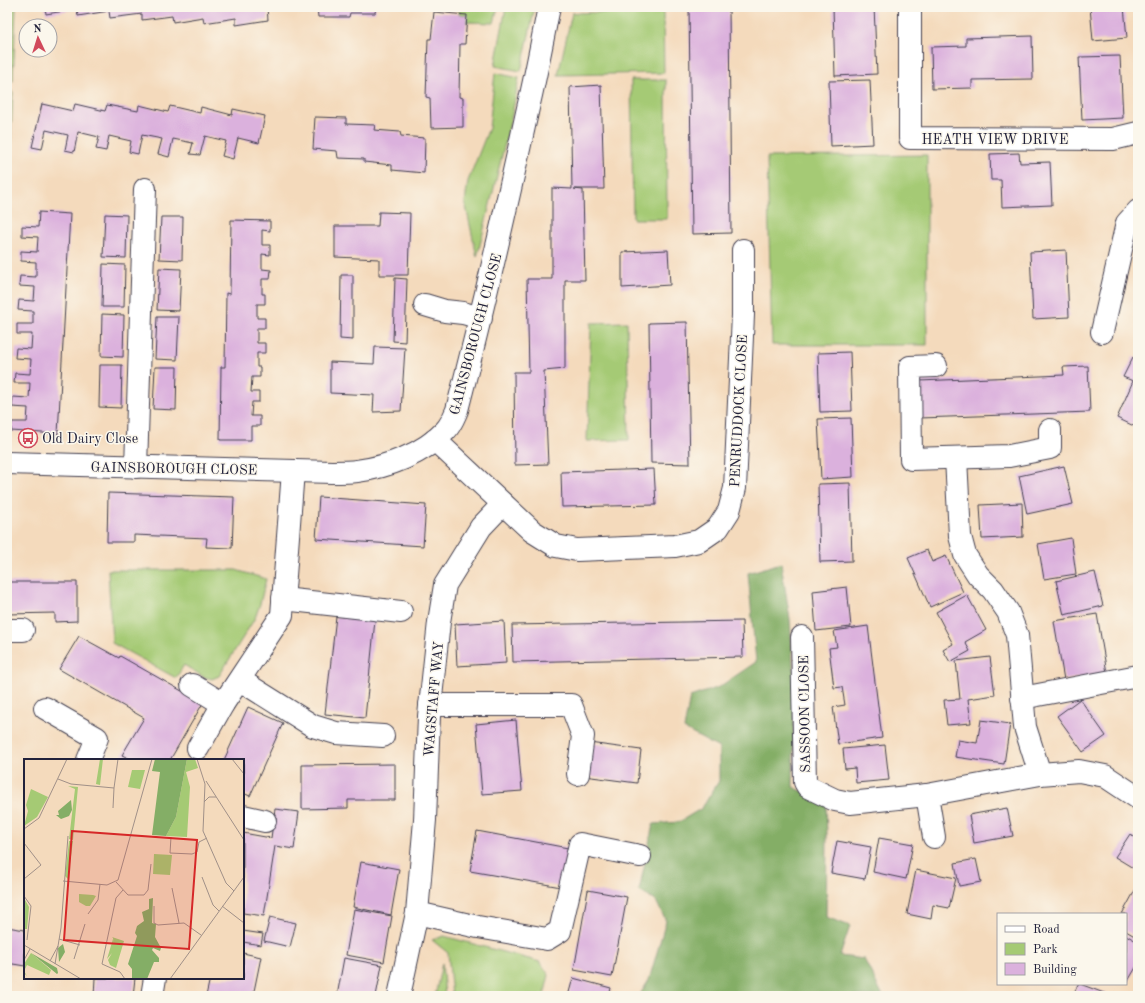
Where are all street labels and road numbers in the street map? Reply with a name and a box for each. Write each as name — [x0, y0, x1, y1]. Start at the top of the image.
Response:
street label: HEATH VIEW DRIVE — [922, 133, 1068, 147]
street label: GAINSBOROUGH CLOSE — [448, 252, 504, 417]
street label: PENRUDDOCK CLOSE — [728, 334, 750, 488]
street label: GAINSBOROUGH CLOSE — [91, 461, 257, 477]
street label: WAGSTAFF WAY — [422, 641, 446, 758]
street label: SASSOON CLOSE — [797, 655, 813, 773]

